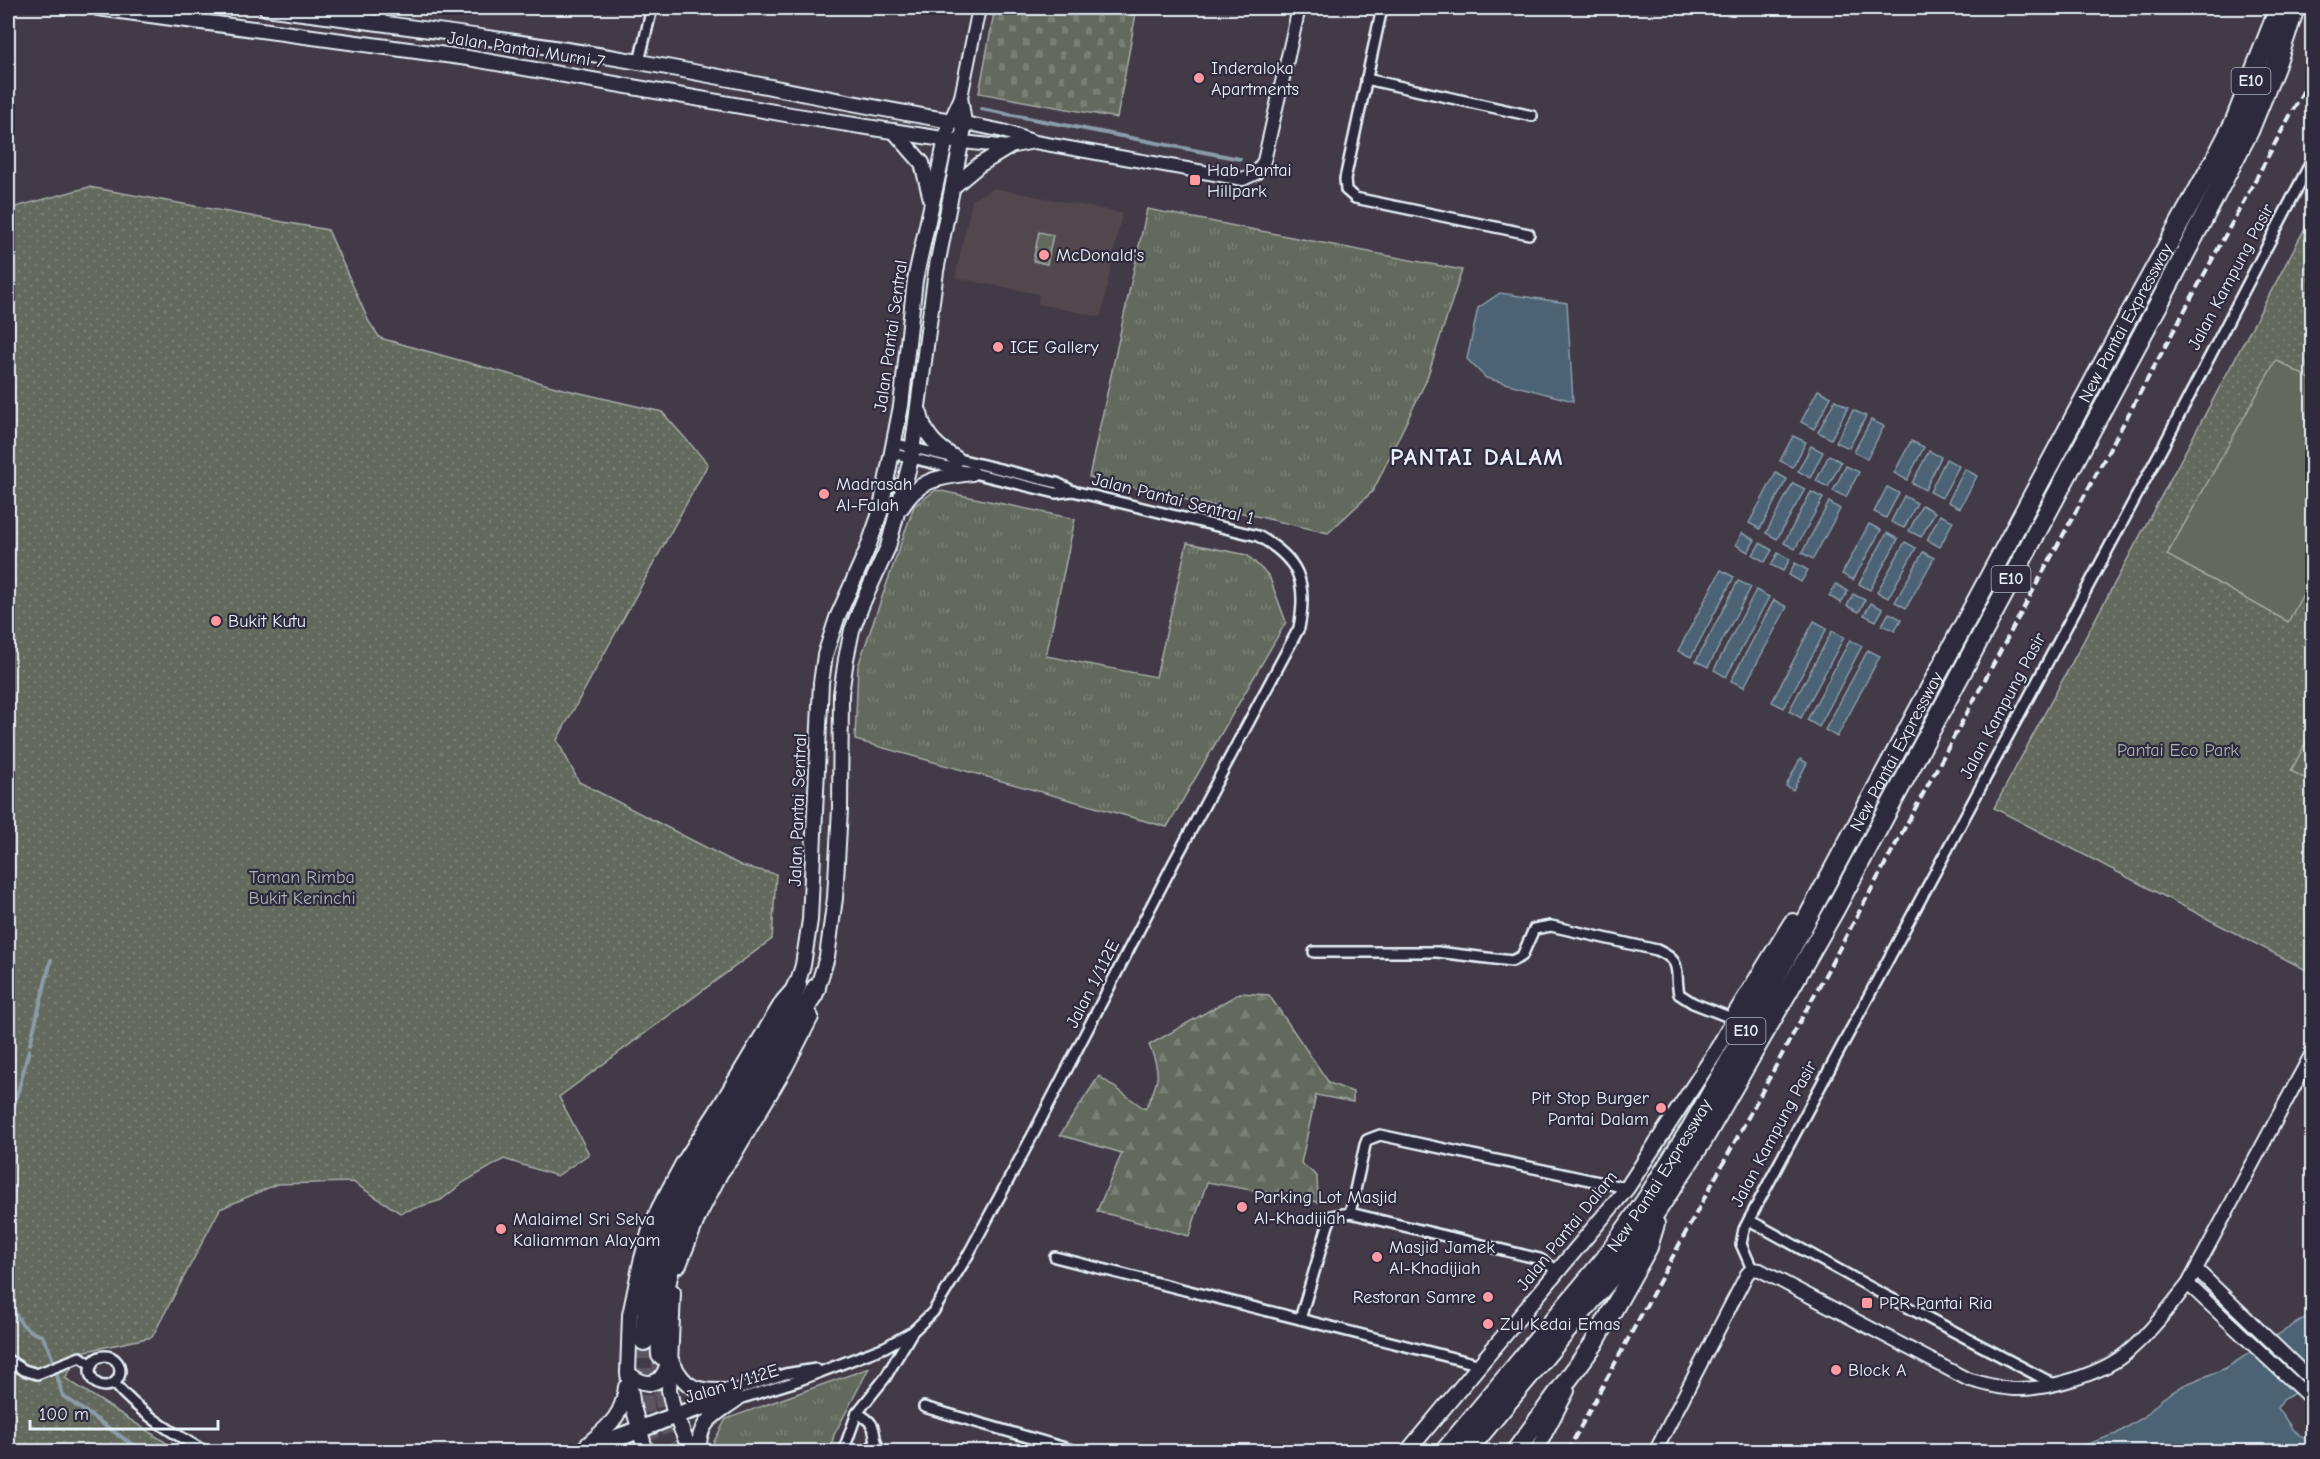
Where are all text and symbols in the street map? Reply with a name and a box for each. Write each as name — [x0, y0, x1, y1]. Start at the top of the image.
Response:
street label: Jalan Pantai Murni 7 — [446, 27, 607, 73]
place label: Inderaloka Apartments — [1211, 58, 1299, 100]
road number: E10 — [2232, 68, 2270, 94]
marker: Inderaloka Apartments — [1192, 71, 1206, 85]
place label: Hab Pantai Hillpark — [1207, 160, 1292, 202]
marker: Hab Pantai Hillpark — [1188, 173, 1202, 187]
street label: Jalan Kampung Pasir — [2184, 200, 2279, 354]
street label: New Pantai Expressway — [2074, 239, 2178, 406]
place label: McDonald's — [1056, 245, 1144, 266]
marker: McDonald's — [1037, 248, 1051, 262]
street label: Jalan Pantai Sentral — [870, 259, 912, 413]
place label: ICE Gallery — [1010, 337, 1100, 358]
marker: ICE Gallery — [991, 340, 1005, 354]
district label: PANTAI DALAM — [1390, 443, 1564, 471]
street label: Jalan Pantai Sentral 1 — [1090, 469, 1256, 529]
place label: Madrasah Al-Falah — [836, 474, 912, 516]
marker: Madrasah Al-Falah — [817, 487, 831, 501]
road number: E10 — [1992, 566, 2030, 592]
place label: Bukit Kutu — [228, 611, 306, 632]
marker: Bukit Kutu — [209, 614, 223, 628]
street label: Jalan Kampung Pasir — [1956, 629, 2051, 783]
street label: New Pantai Expressway — [1845, 667, 1948, 835]
street label: Jalan Pantai Sentral — [785, 733, 811, 887]
park label: Pantai Eco Park — [2117, 740, 2239, 761]
park label: Taman Rimba Bukit Kerinchi — [248, 867, 356, 909]
street label: Jalan 1/112E — [1062, 936, 1124, 1032]
road number: E10 — [1726, 1018, 1766, 1044]
street label: Jalan Kampung Pasir — [1727, 1057, 1822, 1211]
place label: Pit Stop Burger Pantai Dalam — [1531, 1088, 1650, 1130]
street label: New Pantai Expressway — [1602, 1094, 1716, 1256]
marker: Pit Stop Burger Pantai Dalam — [1654, 1101, 1668, 1115]
street label: Jalan Pantai Dalam — [1512, 1167, 1622, 1295]
place label: Parking Lot Masjid Al-Khadijiah — [1254, 1187, 1397, 1229]
marker: Parking Lot Masjid Al-Khadijiah — [1235, 1200, 1249, 1214]
place label: Malaimel Sri Selva Kaliamman Alayam — [513, 1209, 660, 1251]
marker: Malaimel Sri Selva Kaliamman Alayam — [494, 1222, 508, 1236]
place label: Masjid Jamek Al-Khadijiah — [1389, 1237, 1495, 1279]
marker: Masjid Jamek Al-Khadijiah — [1370, 1250, 1384, 1264]
place label: Restoran Samre — [1353, 1287, 1476, 1308]
marker: Restoran Samre — [1481, 1290, 1495, 1304]
place label: PPR Pantai Ria — [1879, 1293, 1993, 1314]
marker: PPR Pantai Ria — [1860, 1296, 1874, 1310]
place label: Zul Kedai Emas — [1500, 1314, 1620, 1335]
marker: Zul Kedai Emas — [1481, 1317, 1495, 1331]
street label: Jalan 1/112E — [683, 1360, 781, 1408]
place label: Block A — [1848, 1360, 1906, 1381]
marker: Block A — [1829, 1363, 1843, 1377]
scale bar — [30, 1393, 218, 1431]
text: 100 m — [39, 1404, 89, 1425]

